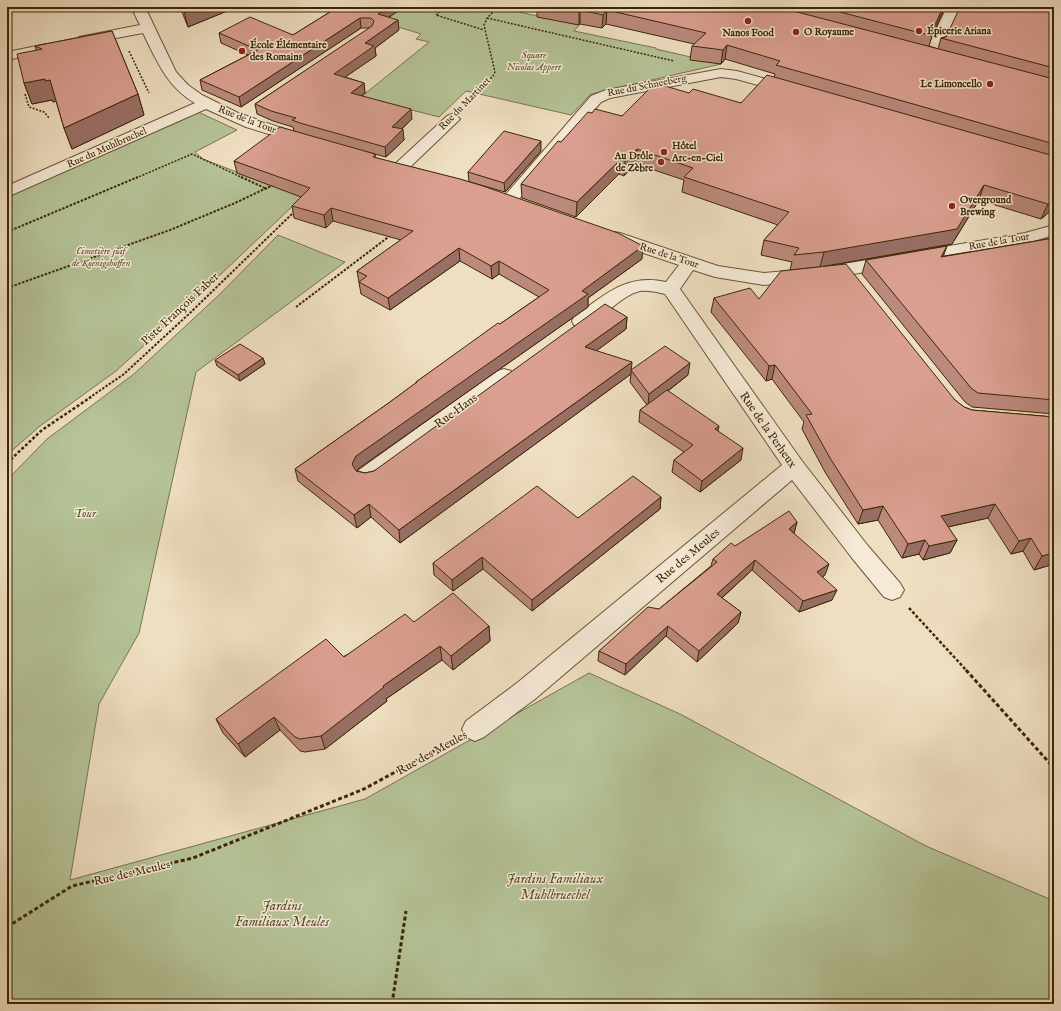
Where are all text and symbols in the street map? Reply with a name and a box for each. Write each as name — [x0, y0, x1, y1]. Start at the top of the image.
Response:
marker: Nanos Food — [743, 16, 753, 26]
place label: Épicerie Ariana — [927, 23, 992, 38]
place label: O Royaume — [804, 26, 854, 39]
marker: Épicerie Ariana — [914, 26, 924, 36]
place label: Nanos Food — [721, 27, 774, 40]
marker: O Royaume — [791, 27, 801, 37]
place label: École Élémentaire des Romains — [250, 37, 327, 64]
marker: École Élémentaire des Romains — [237, 46, 247, 56]
park label: Square Nicolas Appert — [507, 49, 562, 74]
street label: Rue du Schneeberg — [606, 72, 688, 100]
street label: Rue du Martinet — [436, 74, 494, 133]
place label: Le Limoncello — [919, 78, 983, 91]
marker: Le Limoncello — [985, 79, 995, 89]
street label: Rue de la Tour — [216, 103, 278, 137]
street label: Rue du Muhlbruchel — [65, 124, 149, 171]
place label: Hôtel Arc-en-Ciel — [671, 140, 723, 165]
marker: Hôtel Arc-en-Ciel — [659, 147, 669, 157]
place label: Au Drôle de Zèbre — [614, 150, 653, 175]
marker: Au Drôle de Zèbre — [656, 157, 666, 167]
place label: Overground Brewing — [960, 194, 1012, 219]
marker: Overground Brewing — [947, 201, 957, 211]
street label: Rue de la Tour — [968, 230, 1031, 254]
street label: Rue de la Tour — [638, 240, 701, 272]
park label: Cimetière juif de Koenigshoffen — [71, 245, 131, 270]
street label: Piste François Faber — [138, 269, 222, 349]
street label: Rue de la Perheux — [736, 389, 800, 471]
street label: Rue Hans — [432, 390, 480, 432]
park label: Tour — [74, 506, 97, 521]
street label: Rue des Meules — [653, 525, 723, 587]
street label: Rue des Meules — [394, 728, 470, 778]
street label: Rue des Meules — [92, 857, 172, 889]
park label: Jardins Familiaux Muhlbruechel — [507, 870, 604, 904]
park label: Jardins Familiaux Meules — [235, 897, 330, 931]

